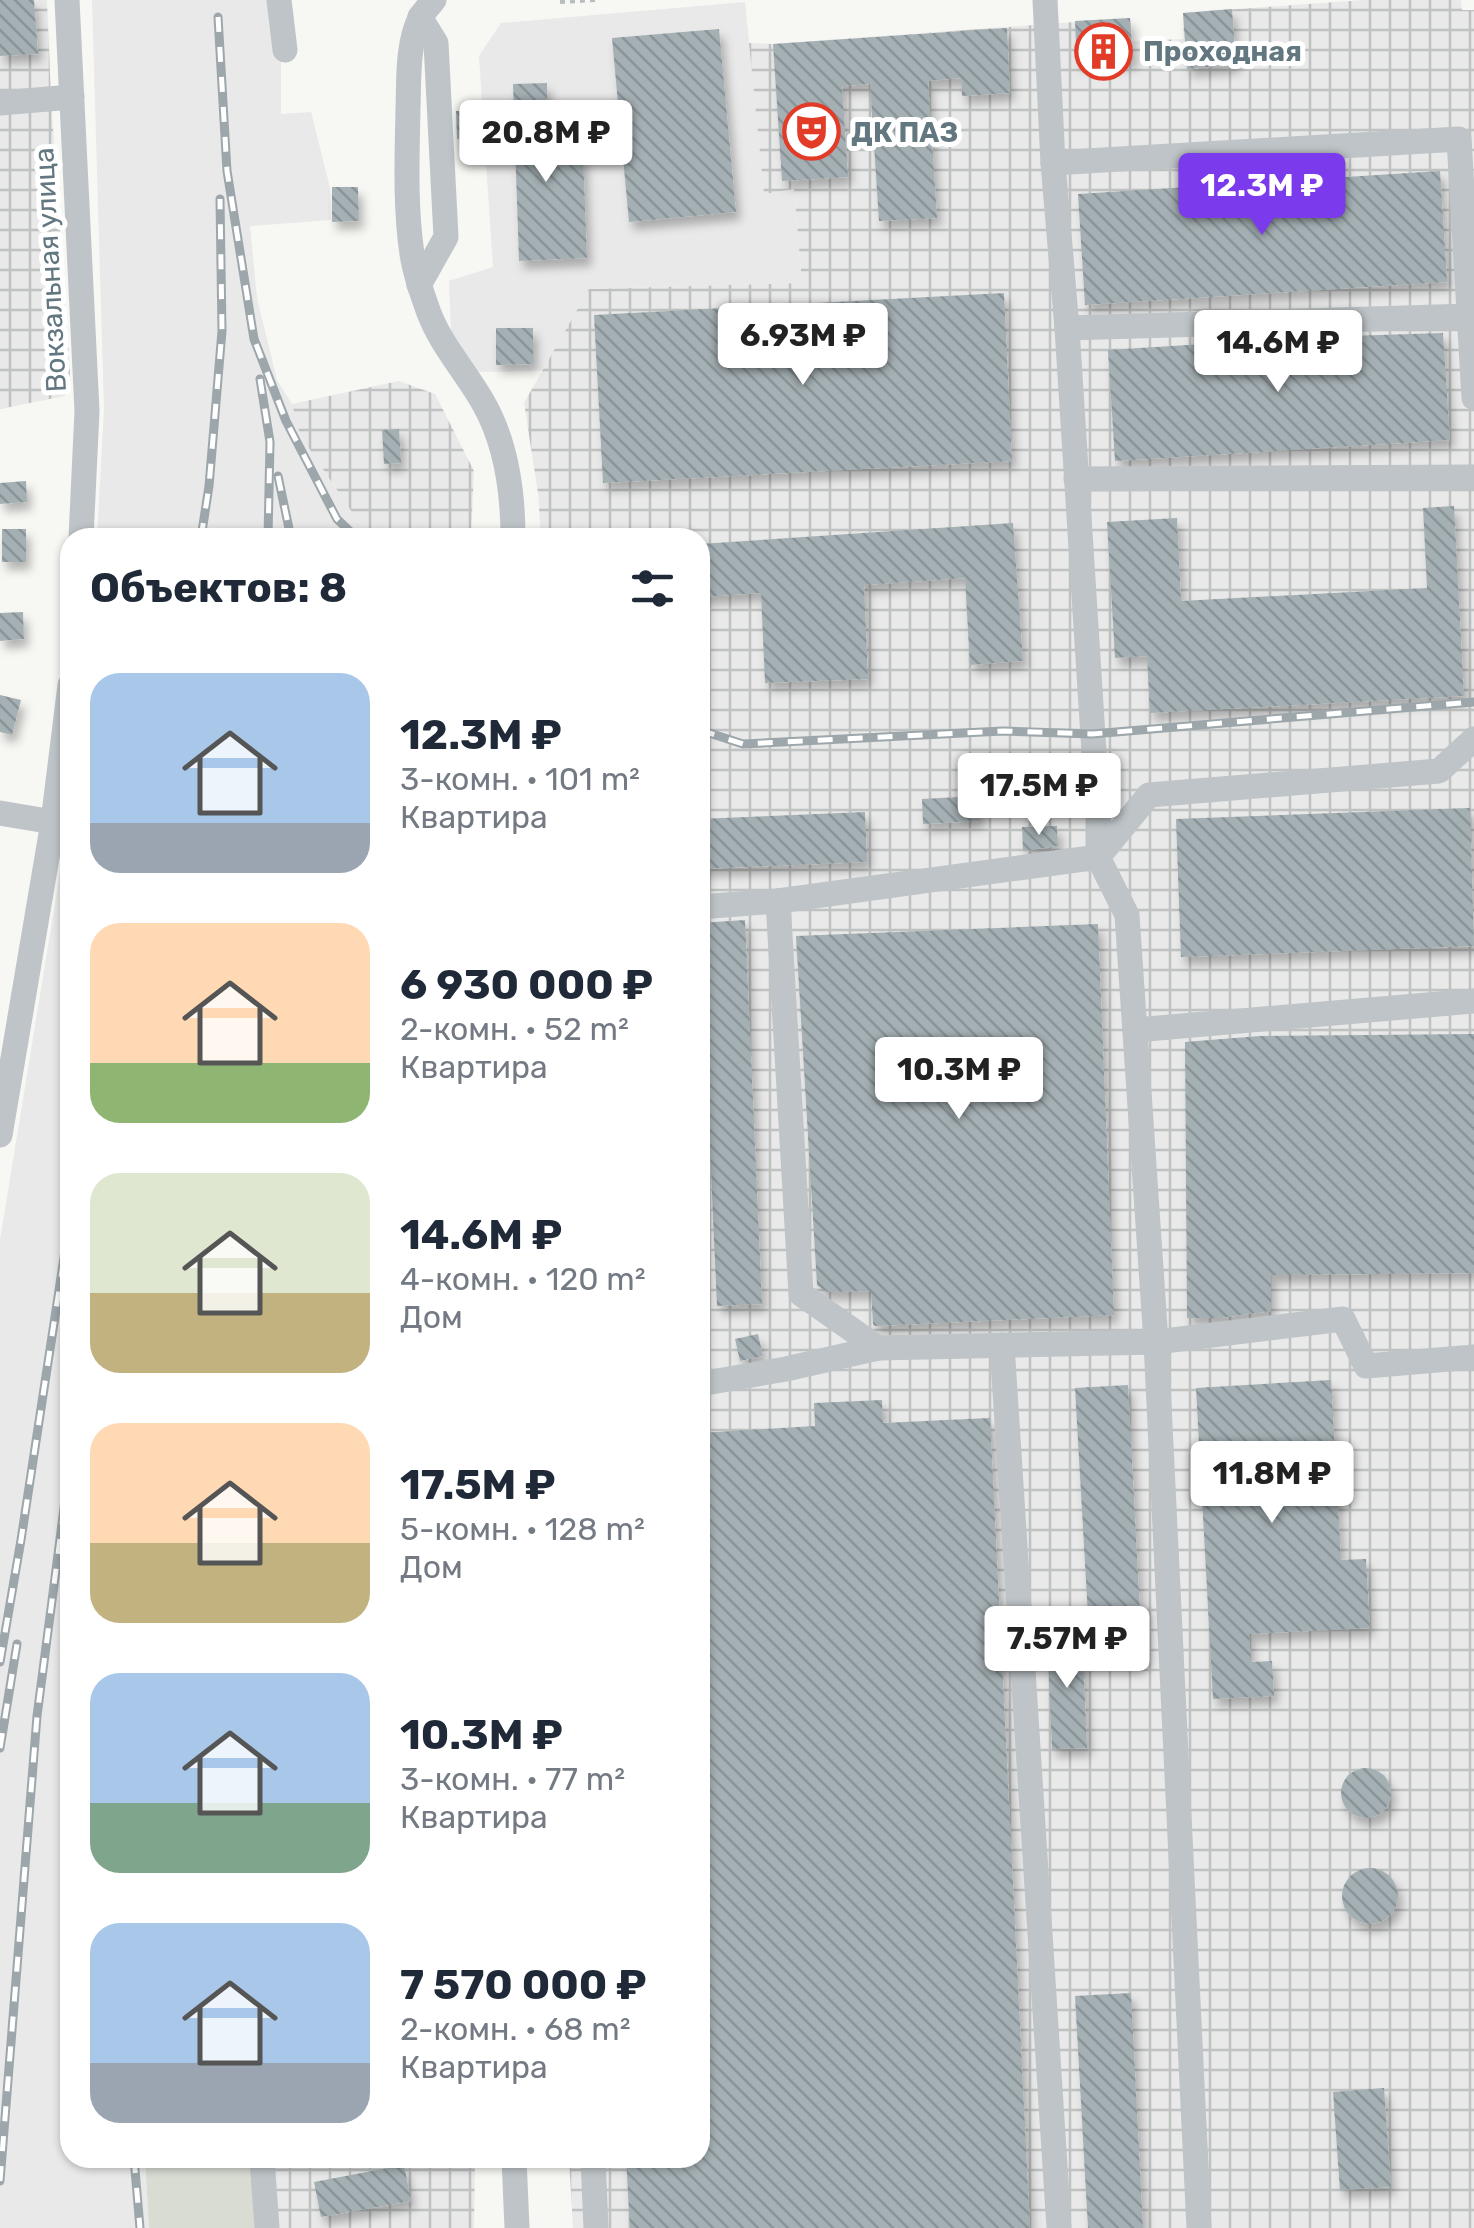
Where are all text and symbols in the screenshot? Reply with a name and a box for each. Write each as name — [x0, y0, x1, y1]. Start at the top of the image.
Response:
building icon: Проходная — [1074, 21, 1134, 81]
place label: Проходная — [1143, 35, 1302, 68]
pin: 20.8M ₽ — [454, 100, 638, 185]
theatre icon: ДК ПАЗ — [782, 102, 842, 162]
text: 20.8M ₽ — [481, 113, 611, 151]
place label: ДК ПАЗ — [851, 116, 958, 149]
street label: Вокзальная улица — [27, 147, 73, 393]
pin: 12.3M ₽ — [1170, 153, 1354, 238]
text: 12.3M ₽ — [1200, 166, 1324, 204]
pin: 6.93M ₽ — [711, 303, 895, 388]
pin: 14.6M ₽ — [1186, 310, 1370, 395]
text: 6.93M ₽ — [740, 316, 866, 354]
text: 14.6M ₽ — [1216, 323, 1340, 361]
icon: filters — [625, 561, 680, 616]
text: Объектов: 8 — [90, 563, 347, 613]
text: 12.3M ₽ — [400, 710, 562, 760]
icon: home — [170, 713, 290, 833]
pin: 17.5M ₽ — [947, 753, 1131, 838]
text: 3-комн. · 101 m² — [400, 760, 640, 798]
text: 17.5M ₽ — [980, 766, 1098, 804]
text: Квартира — [400, 798, 548, 836]
text: 6 930 000 ₽ — [400, 960, 653, 1010]
icon: home — [170, 963, 290, 1083]
text: 2-комн. · 52 m² — [400, 1010, 629, 1048]
pin: 10.3M ₽ — [867, 1037, 1051, 1122]
text: Квартира — [400, 1048, 548, 1086]
text: 10.3M ₽ — [897, 1050, 1021, 1088]
text: 14.6M ₽ — [400, 1210, 562, 1260]
icon: home — [170, 1213, 290, 1333]
text: 4-комн. · 120 m² — [400, 1260, 646, 1298]
text: Дом — [400, 1298, 463, 1336]
pin: 11.8M ₽ — [1180, 1441, 1364, 1526]
text: 11.8M ₽ — [1213, 1454, 1331, 1492]
text: 17.5M ₽ — [400, 1460, 556, 1510]
icon: home — [170, 1463, 290, 1583]
text: 5-комн. · 128 m² — [400, 1510, 645, 1548]
text: Дом — [400, 1548, 463, 1586]
pin: 7.57M ₽ — [975, 1606, 1159, 1691]
text: 7.57M ₽ — [1007, 1619, 1128, 1657]
text: 10.3M ₽ — [400, 1710, 563, 1760]
icon: home — [170, 1713, 290, 1833]
text: 3-комн. · 77 m² — [400, 1760, 625, 1798]
text: Квартира — [400, 1798, 548, 1836]
text: 7 570 000 ₽ — [400, 1960, 647, 2010]
icon: home — [170, 1963, 290, 2083]
text: 2-комн. · 68 m² — [400, 2010, 631, 2048]
text: Квартира — [400, 2048, 548, 2086]

